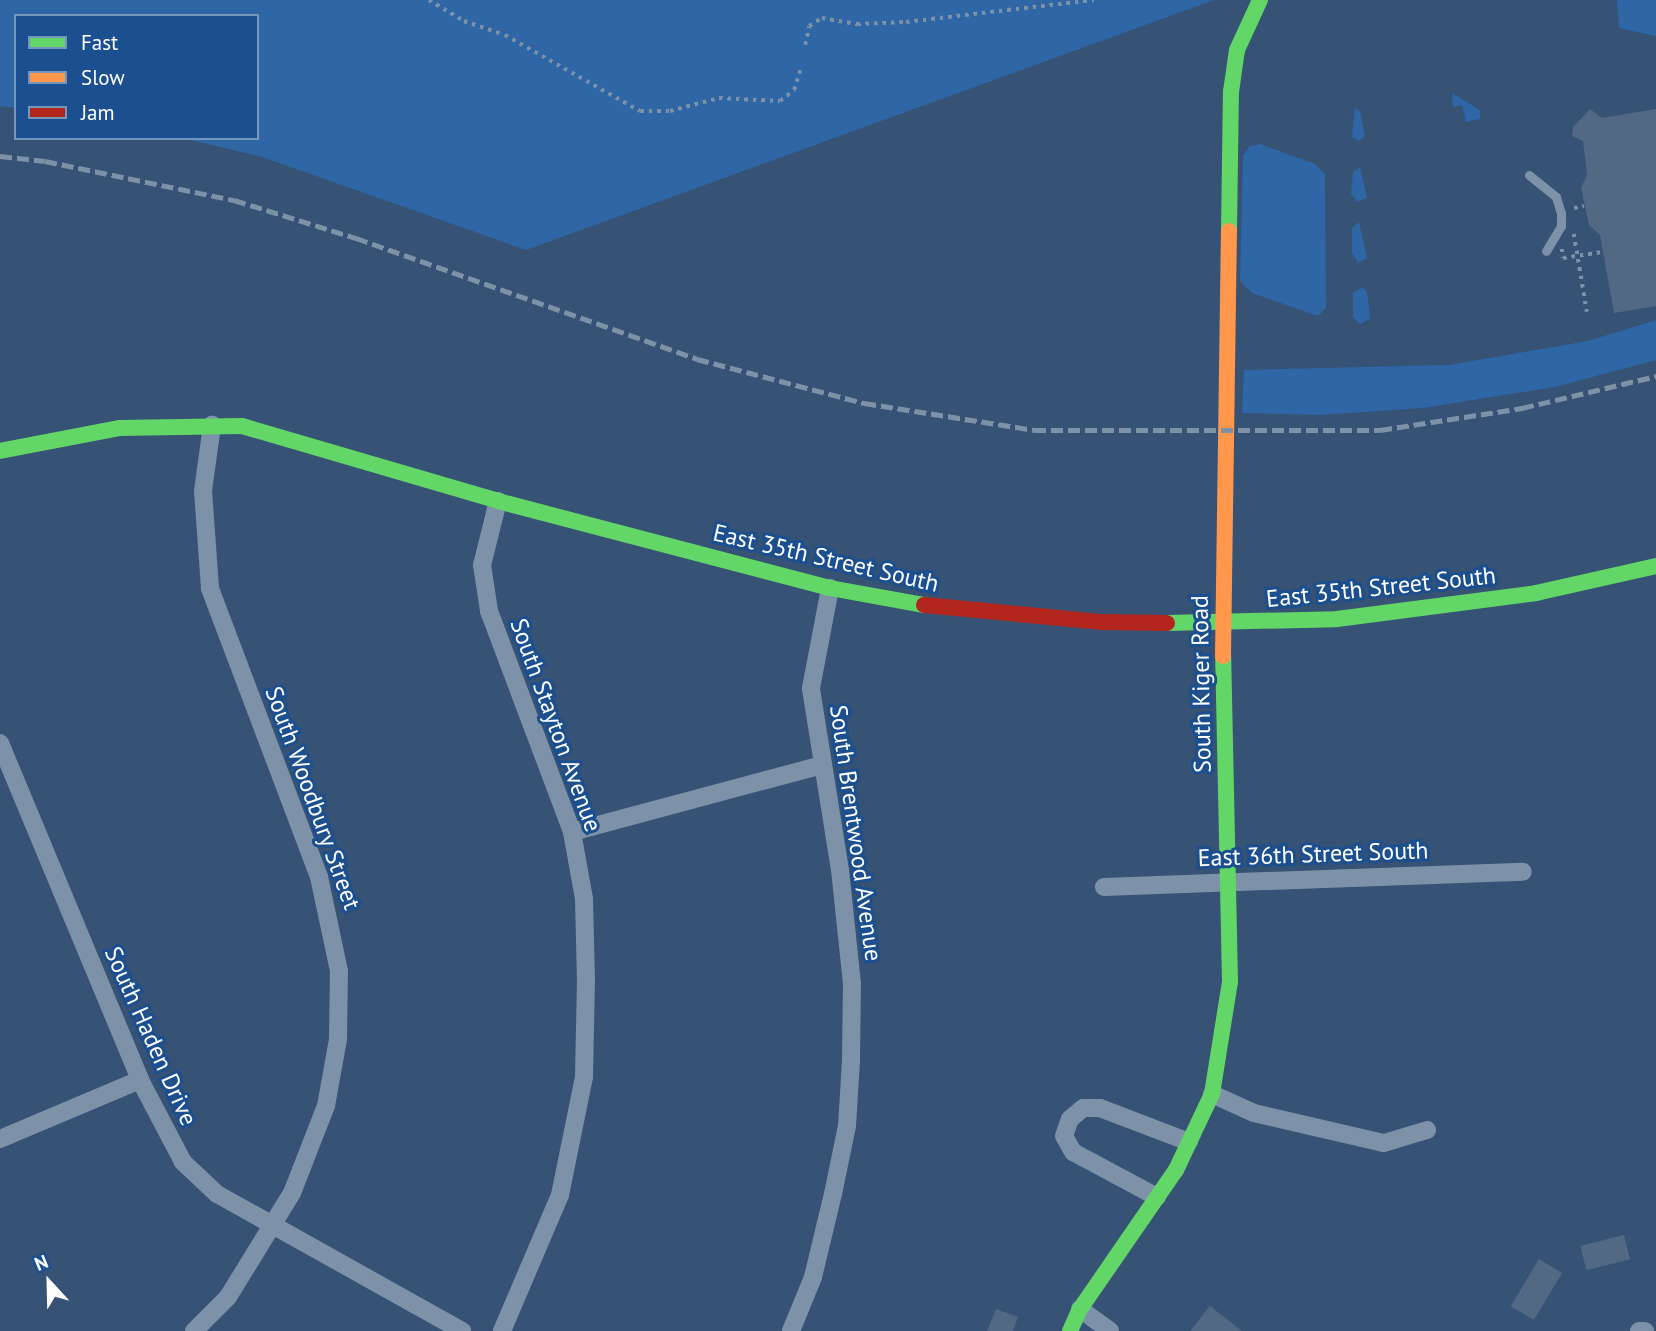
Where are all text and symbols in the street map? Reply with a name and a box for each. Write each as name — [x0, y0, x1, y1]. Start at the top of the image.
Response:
legend — [14, 14, 259, 140]
text: Fast — [81, 29, 118, 56]
text: Slow — [81, 64, 125, 91]
text: Jam — [81, 99, 115, 126]
street label: East 35th Street South — [710, 518, 942, 598]
street label: East 35th Street South — [1265, 561, 1497, 613]
street label: South Kiger Road — [1185, 595, 1217, 773]
street label: South Stayton Avenue — [504, 614, 608, 836]
street label: South Woodbury Street — [259, 682, 367, 914]
street label: South Brentwood Avenue — [824, 703, 888, 963]
street label: East 36th Street South — [1197, 836, 1429, 872]
street label: South Haden Drive — [99, 942, 203, 1130]
north arrow — [14, 1247, 84, 1317]
text: N — [31, 1249, 51, 1276]

